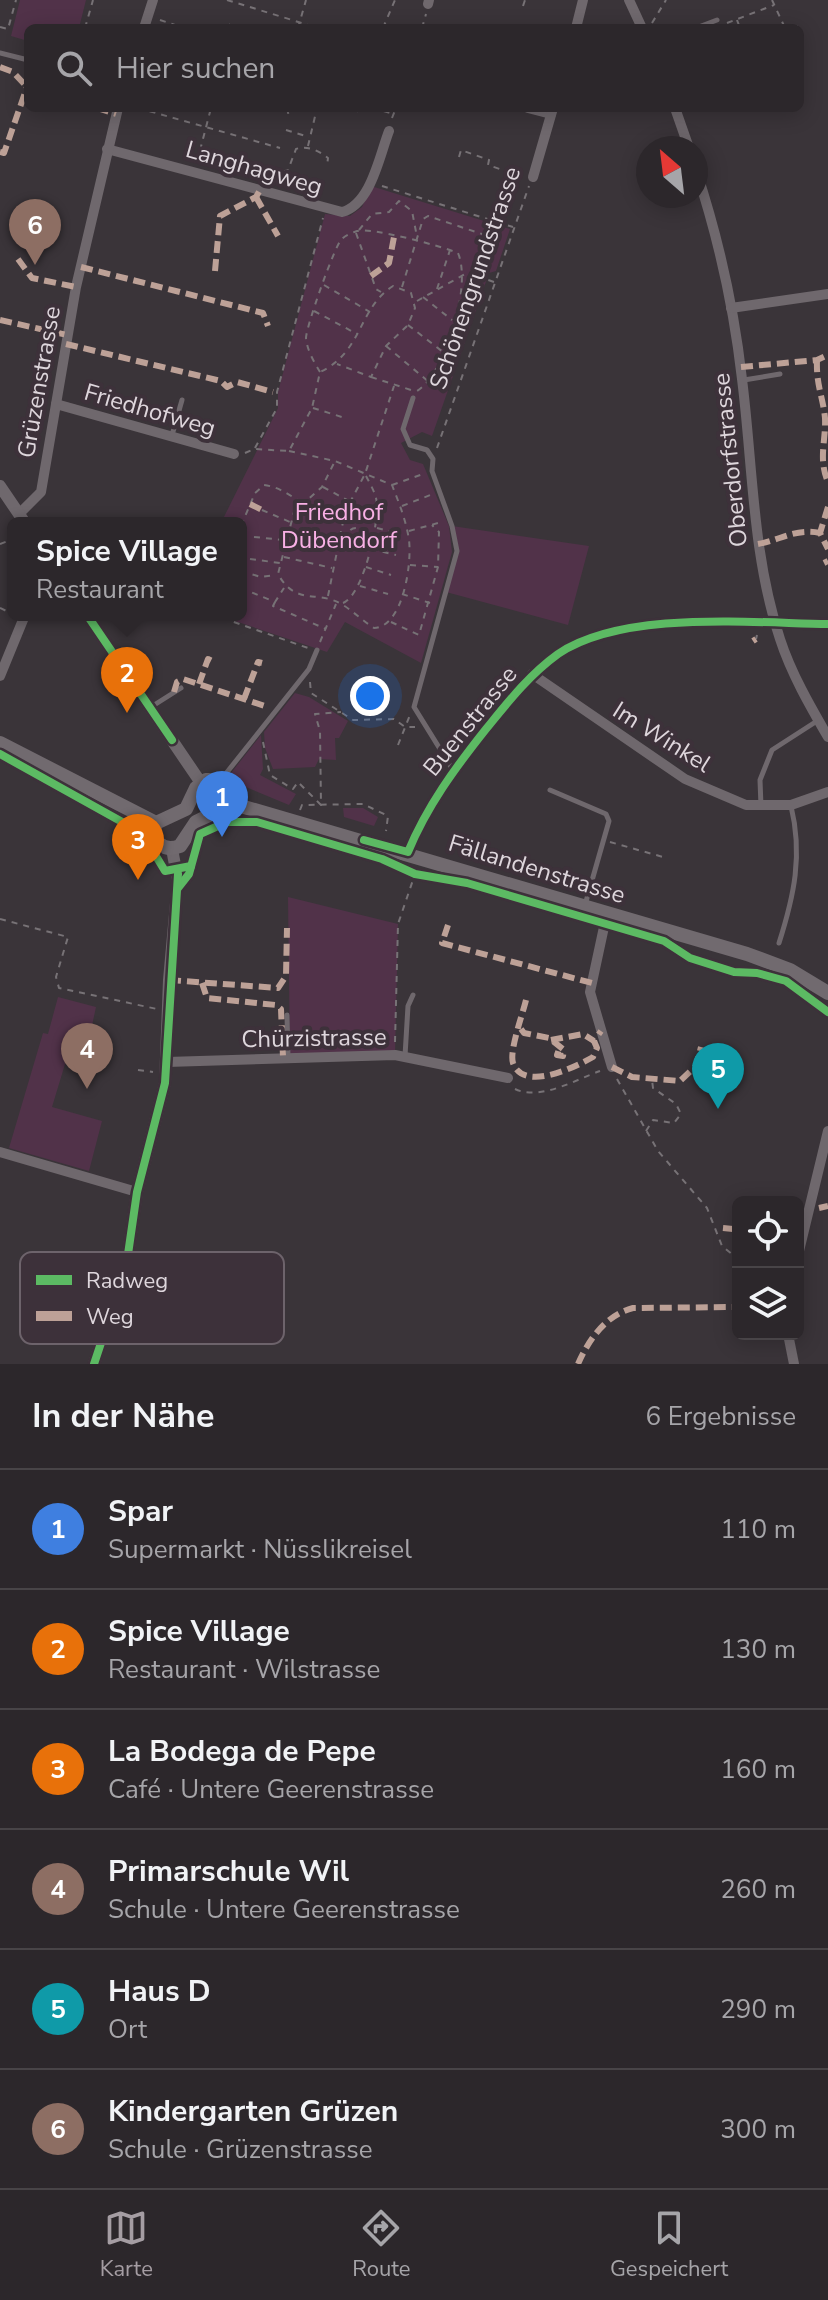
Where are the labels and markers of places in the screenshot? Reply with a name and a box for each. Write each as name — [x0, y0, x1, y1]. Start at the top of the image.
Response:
pin: 6 — [9, 199, 61, 265]
pin: 2 — [101, 647, 153, 713]
pin: 1 — [196, 771, 248, 837]
pin: 3 — [112, 814, 164, 880]
pin: 4 — [61, 1023, 113, 1089]
pin: 5 — [692, 1043, 744, 1109]

